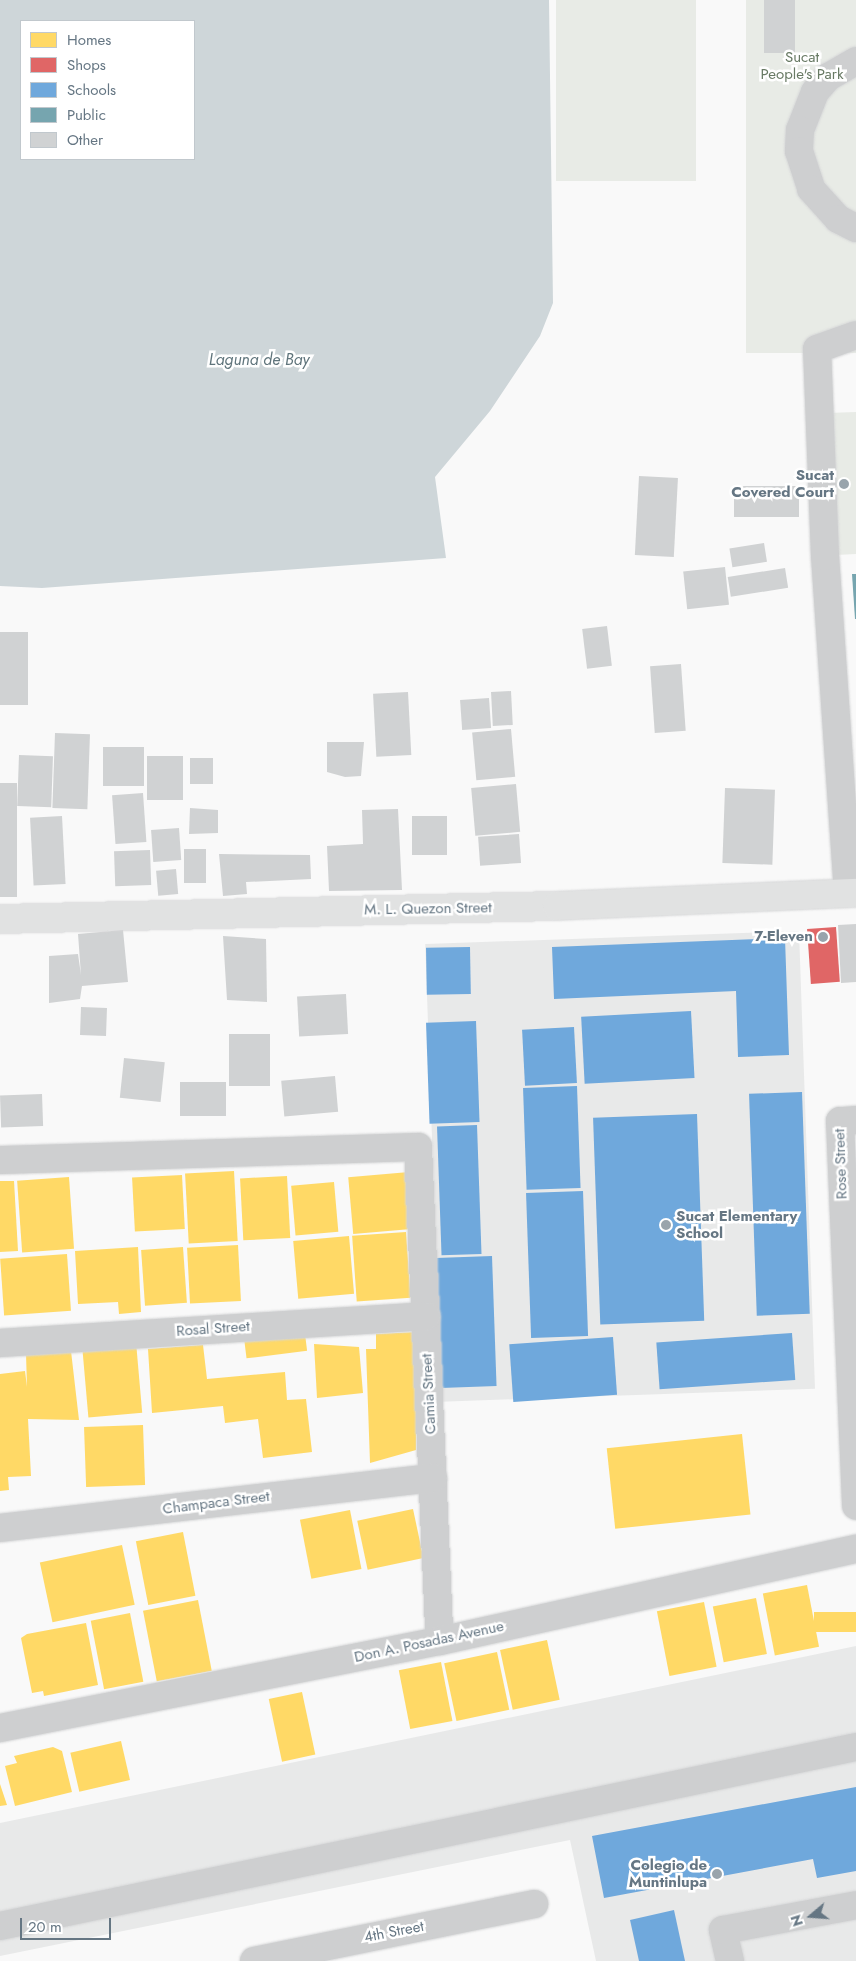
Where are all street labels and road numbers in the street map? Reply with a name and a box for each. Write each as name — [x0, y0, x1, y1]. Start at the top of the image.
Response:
street label: M. L. Quezon Street — [364, 899, 492, 919]
street label: Rose Street — [831, 1128, 851, 1200]
street label: Rosal Street — [176, 1317, 250, 1341]
street label: Camia Street — [418, 1353, 440, 1435]
street label: Champaca Street — [162, 1488, 270, 1518]
street label: Don A. Posadas Avenue — [353, 1617, 505, 1667]
street label: 4th Street — [363, 1917, 425, 1947]

